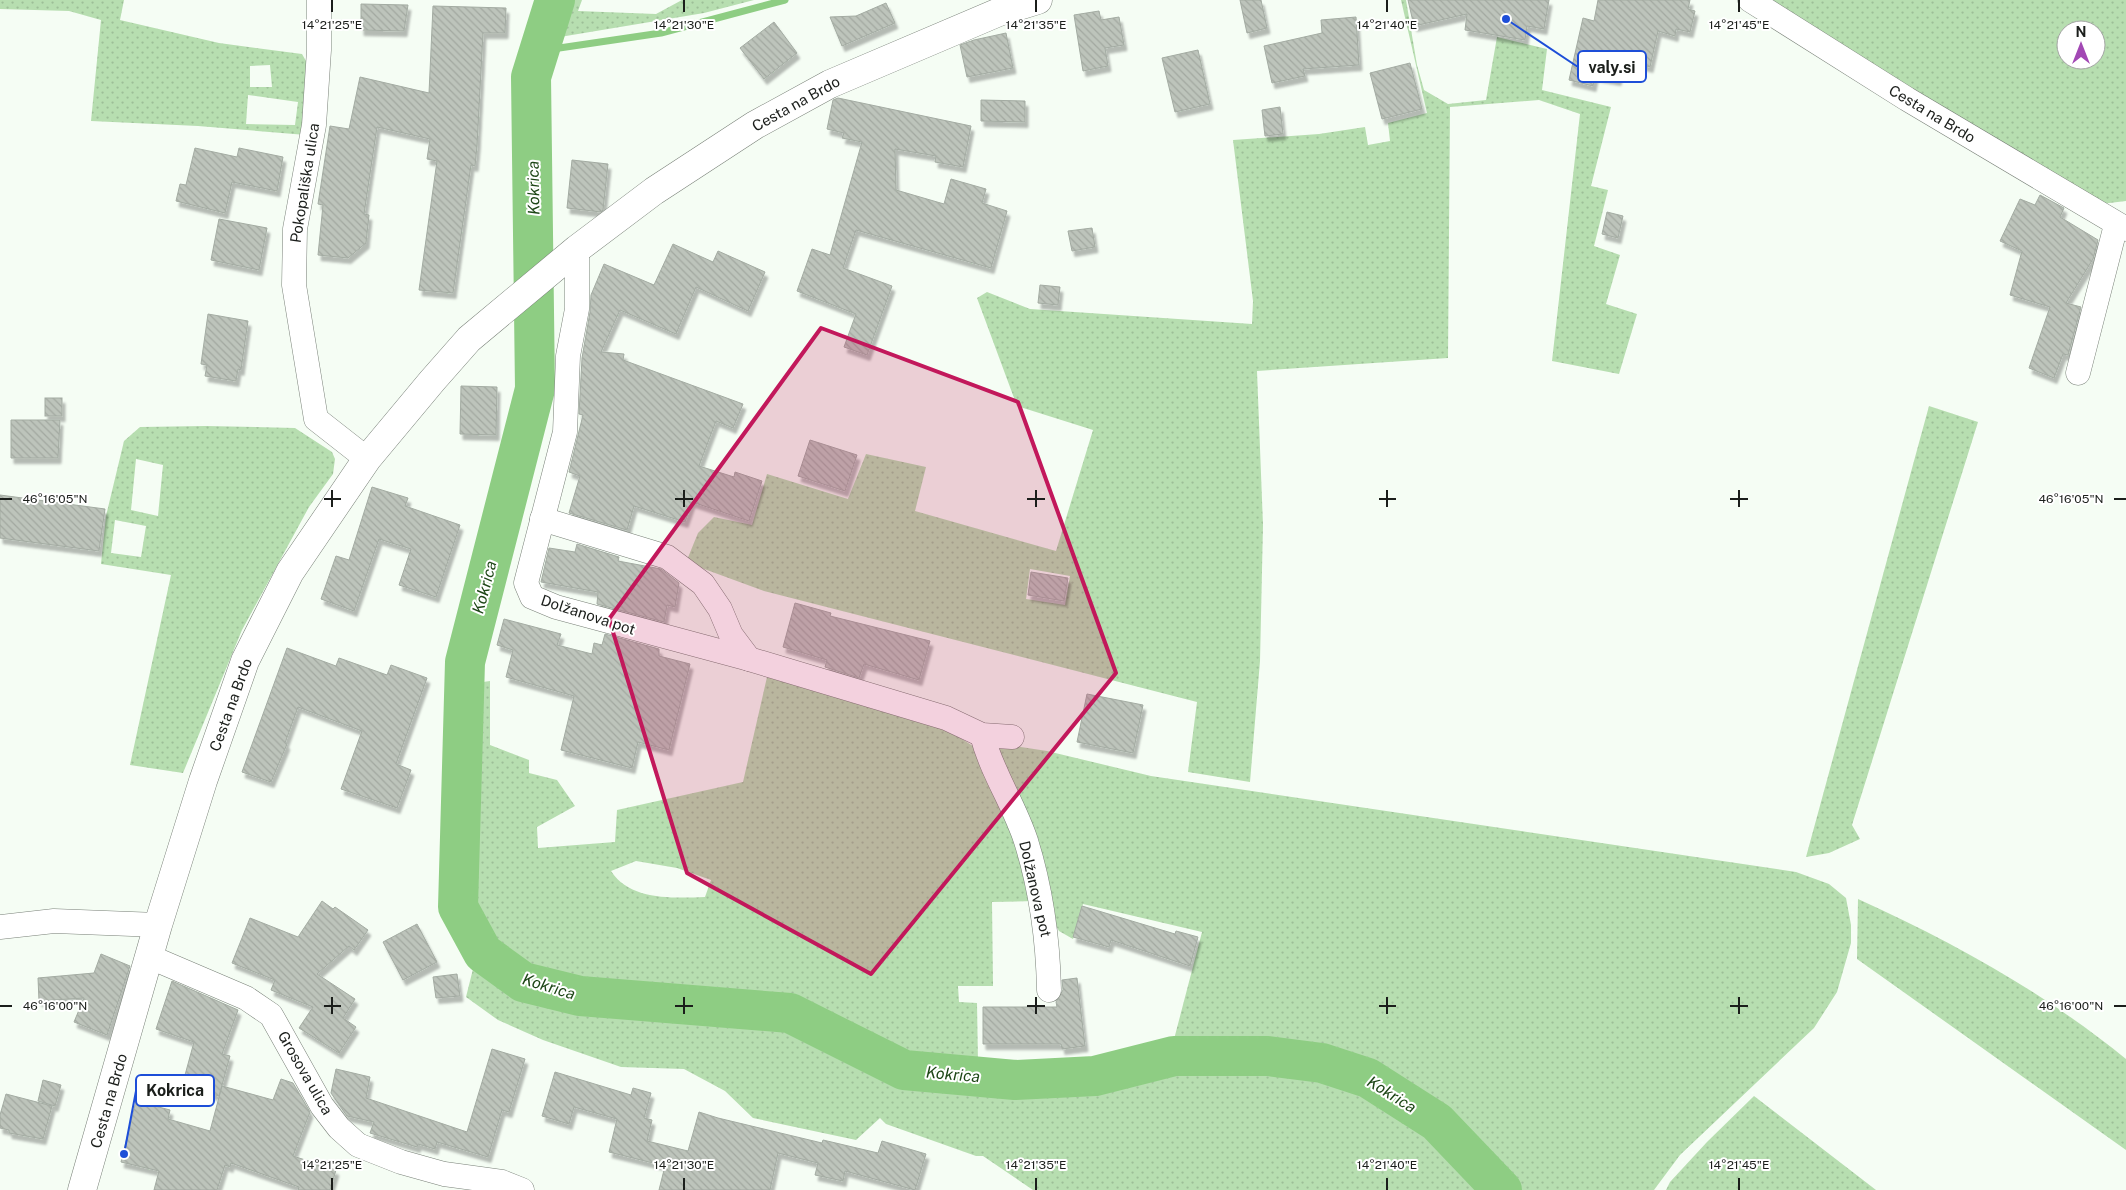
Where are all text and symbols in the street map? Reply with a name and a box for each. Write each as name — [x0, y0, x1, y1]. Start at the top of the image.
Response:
text: 14°21'25"E — [302, 18, 362, 32]
text: 14°21'30"E — [654, 18, 714, 32]
text: 14°21'35"E — [1006, 18, 1066, 32]
text: 14°21'40"E — [1357, 18, 1417, 32]
text: 14°21'45"E — [1709, 18, 1769, 32]
north arrow — [2056, 20, 2106, 70]
text: N — [2076, 24, 2086, 40]
callout: valy.si — [1578, 51, 1646, 82]
text: valy.si — [1588, 58, 1636, 77]
street label: Cesta na Brdo — [749, 72, 843, 135]
street label: Cesta na Brdo — [1886, 81, 1979, 146]
street label: Pokopališka ulica — [287, 122, 322, 244]
water label: Kokrica — [524, 161, 543, 215]
text: 46°16'05"N — [22, 492, 88, 506]
text: 46°16'05"N — [2038, 492, 2104, 506]
water label: Kokrica — [468, 559, 501, 616]
street label: Dolžanova pot — [539, 591, 638, 638]
street label: Cesta na Brdo — [206, 656, 255, 754]
street label: Dolžanova pot — [1016, 839, 1055, 939]
water label: Kokrica — [520, 969, 578, 1003]
text: 46°16'00"N — [23, 999, 87, 1013]
text: 46°16'00"N — [2039, 999, 2103, 1013]
street label: Grosova ulica — [275, 1028, 336, 1118]
street label: Cesta na Brdo — [87, 1052, 130, 1150]
water label: Kokrica — [925, 1063, 981, 1086]
water label: Kokrica — [1364, 1072, 1420, 1117]
callout: Kokrica — [136, 1075, 214, 1106]
text: Kokrica — [146, 1081, 204, 1100]
text: 14°21'25"E — [302, 1158, 362, 1172]
text: 14°21'30"E — [654, 1158, 714, 1172]
text: 14°21'35"E — [1006, 1158, 1066, 1172]
text: 14°21'40"E — [1357, 1158, 1417, 1172]
text: 14°21'45"E — [1709, 1158, 1769, 1172]

